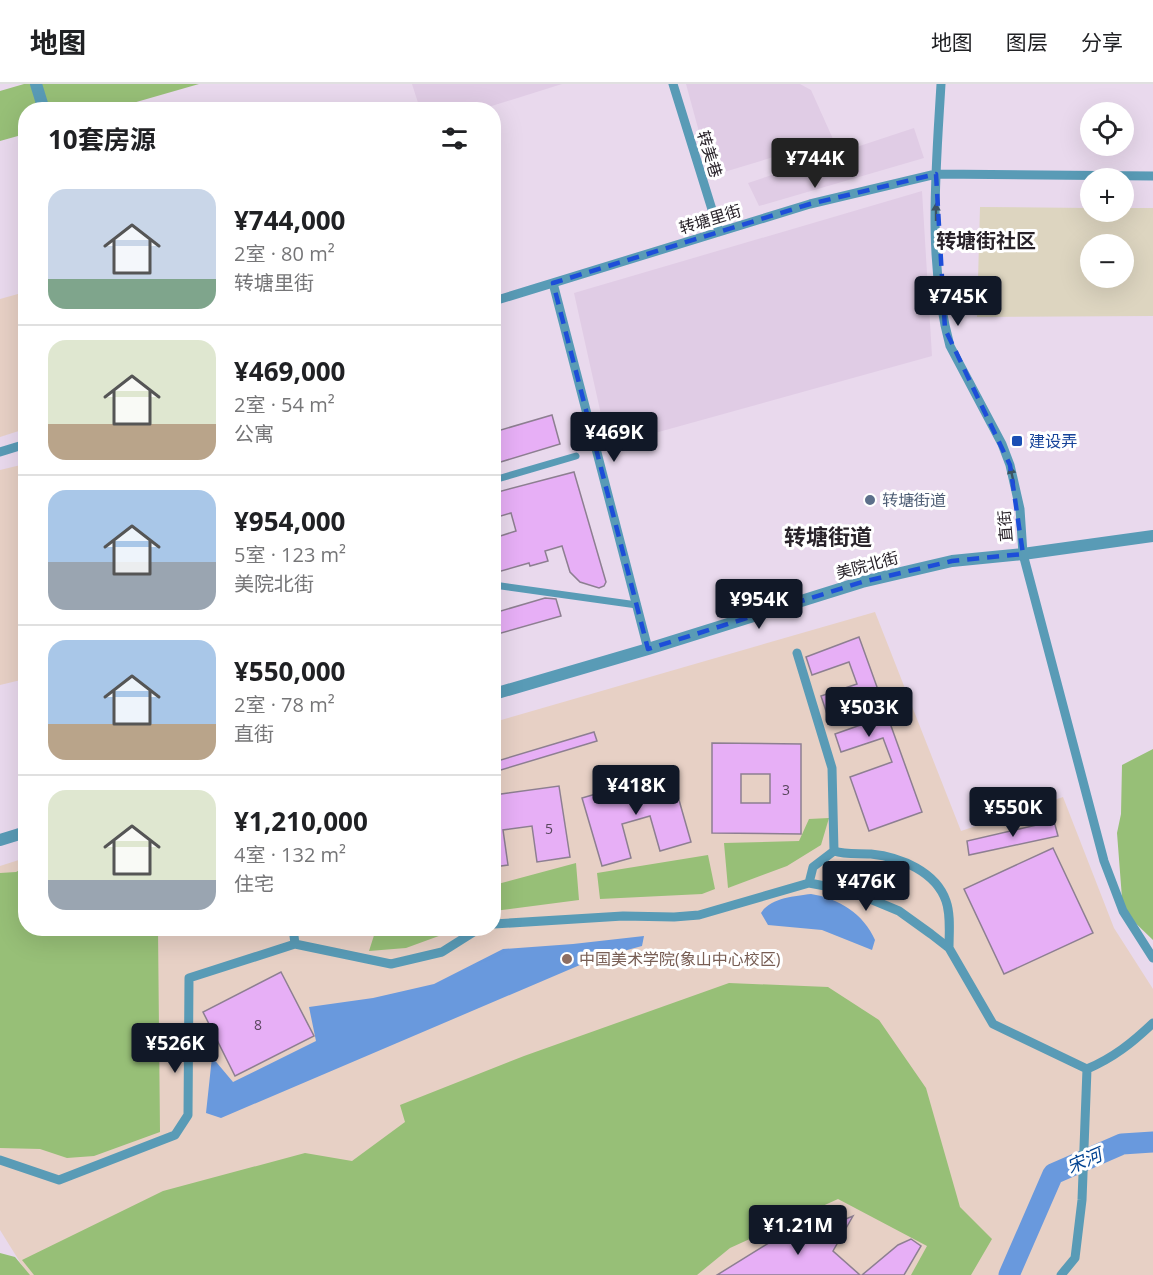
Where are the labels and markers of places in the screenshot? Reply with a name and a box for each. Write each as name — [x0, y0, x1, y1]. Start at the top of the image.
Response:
pin: ¥744K — [773, 138, 857, 189]
pin: ¥745K — [916, 276, 1000, 327]
pin: ¥469K — [572, 412, 656, 463]
place label: 建设弄 — [1029, 430, 1077, 452]
marker: 建设弄 — [1010, 434, 1024, 448]
place label: 转塘街道 — [882, 489, 946, 511]
marker: 转塘街道 — [863, 493, 877, 507]
pin: ¥954K — [717, 579, 801, 630]
pin: ¥503K — [827, 687, 911, 738]
pin: ¥418K — [594, 765, 678, 816]
pin: ¥550K — [971, 787, 1055, 838]
pin: ¥476K — [824, 861, 908, 912]
place label: 中国美术学院(象山中心校区) — [579, 948, 781, 970]
marker: 中国美术学院(象山中心校区) — [560, 952, 574, 966]
pin: ¥526K — [133, 1023, 217, 1074]
pin: ¥1.21M — [749, 1205, 847, 1256]

